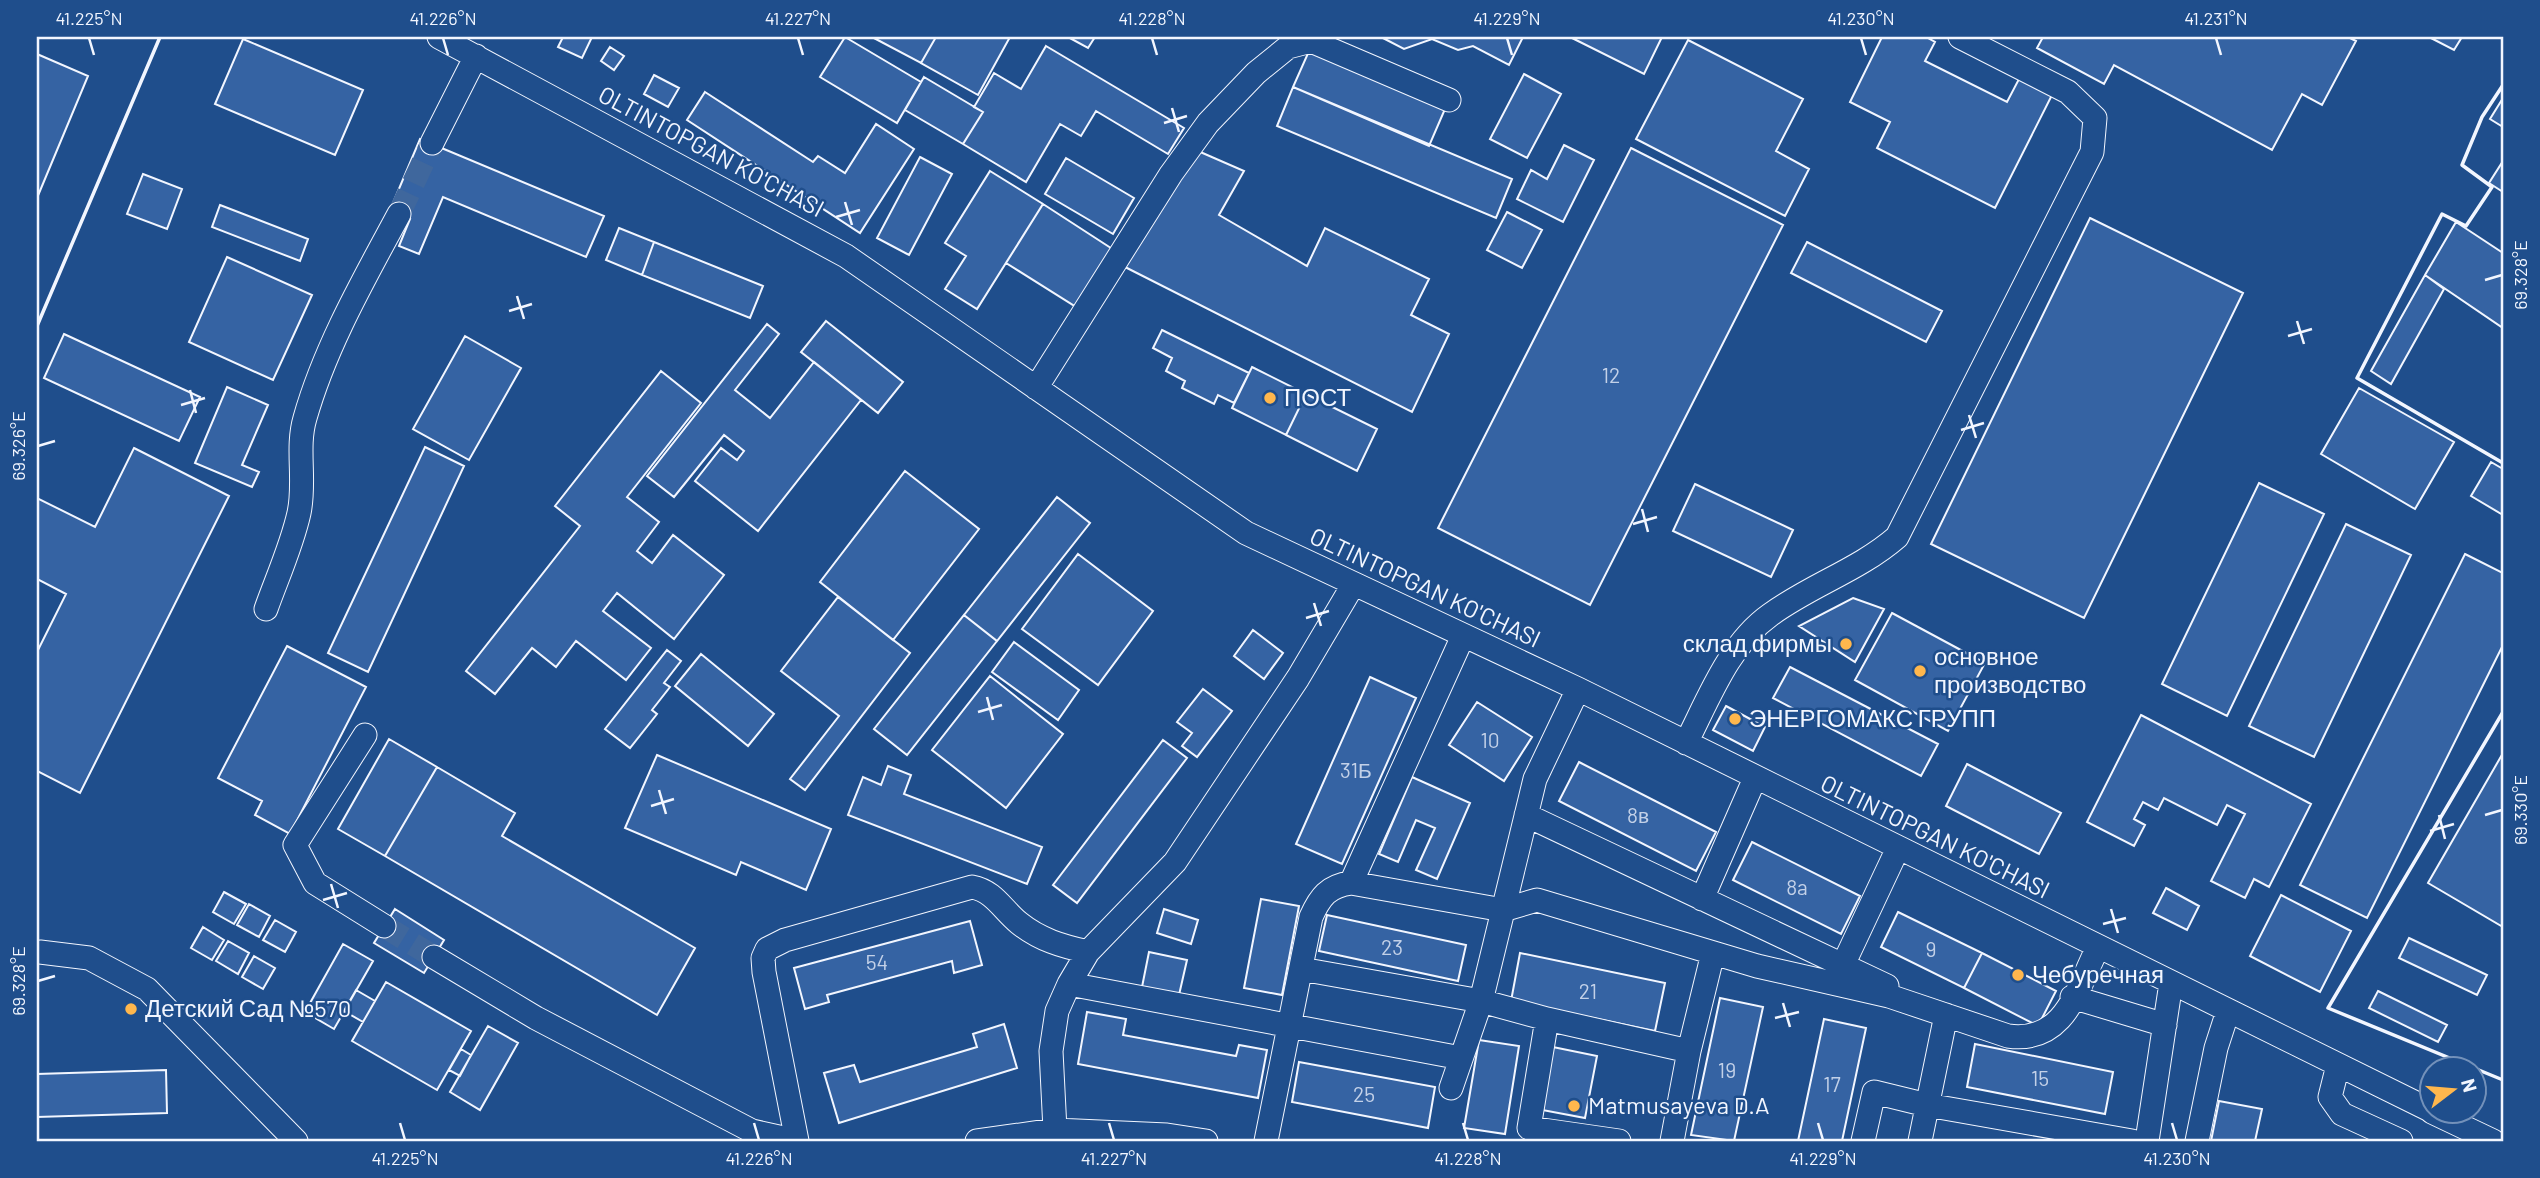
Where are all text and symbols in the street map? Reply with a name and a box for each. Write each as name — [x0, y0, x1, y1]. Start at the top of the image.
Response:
text: 41.225°N — [55, 7, 123, 29]
text: 41.226°N — [409, 7, 477, 29]
text: 41.227°N — [765, 7, 831, 29]
text: 41.228°N — [1118, 7, 1186, 29]
text: 41.229°N — [1473, 7, 1541, 29]
text: 41.230°N — [1827, 7, 1895, 29]
text: 41.231°N — [2184, 7, 2248, 29]
street label: OLTINTOPGAN KO'CHASI — [594, 79, 829, 222]
text: 69.328°E — [2509, 240, 2531, 310]
house number: 12 — [1602, 362, 1620, 387]
place label: ПОСТ — [1284, 382, 1351, 411]
marker: ПОСТ — [1262, 390, 1278, 406]
text: 69.326°E — [7, 411, 29, 481]
street label: OLTINTOPGAN KO'CHASI — [1306, 520, 1546, 653]
place label: склад фирмы — [1683, 628, 1832, 657]
marker: склад фирмы — [1838, 636, 1854, 652]
place label: основное производство — [1934, 641, 2086, 698]
marker: основное производство — [1912, 663, 1928, 679]
place label: ЭНЕРГОМАКС ГРУПП — [1749, 703, 1996, 732]
marker: ЭНЕРГОМАКС ГРУПП — [1727, 711, 1743, 727]
house number: 10 — [1480, 727, 1500, 752]
house number: 31Б — [1340, 757, 1372, 782]
street label: OLTINTOPGAN KO'CHASI — [1816, 768, 2055, 904]
text: 69.330°E — [2509, 775, 2531, 845]
house number: 8в — [1627, 802, 1649, 827]
house number: 8a — [1786, 874, 1808, 899]
house number: 23 — [1381, 934, 1403, 959]
house number: 9 — [1926, 936, 1936, 961]
text: 69.328°E — [7, 946, 29, 1016]
house number: 54 — [866, 949, 888, 974]
place label: Чебуречная — [2032, 959, 2164, 988]
marker: Чебуречная — [2010, 967, 2026, 983]
house number: 21 — [1579, 978, 1597, 1003]
place label: Детский Сад №570 — [145, 993, 351, 1022]
marker: Детский Сад №570 — [123, 1001, 139, 1017]
north arrow — [2418, 1056, 2488, 1126]
house number: 19 — [1718, 1057, 1736, 1082]
house number: 15 — [2031, 1065, 2049, 1090]
house number: 17 — [1823, 1071, 1841, 1096]
text: N — [2457, 1076, 2483, 1094]
house number: 25 — [1353, 1081, 1375, 1106]
place label: Matmusayeva D.A — [1588, 1090, 1770, 1119]
marker: Matmusayeva D.A — [1566, 1098, 1582, 1114]
text: 41.225°N — [371, 1147, 439, 1169]
text: 41.226°N — [725, 1147, 793, 1169]
text: 41.227°N — [1081, 1147, 1147, 1169]
text: 41.228°N — [1434, 1147, 1502, 1169]
text: 41.229°N — [1789, 1147, 1857, 1169]
text: 41.230°N — [2143, 1147, 2211, 1169]

